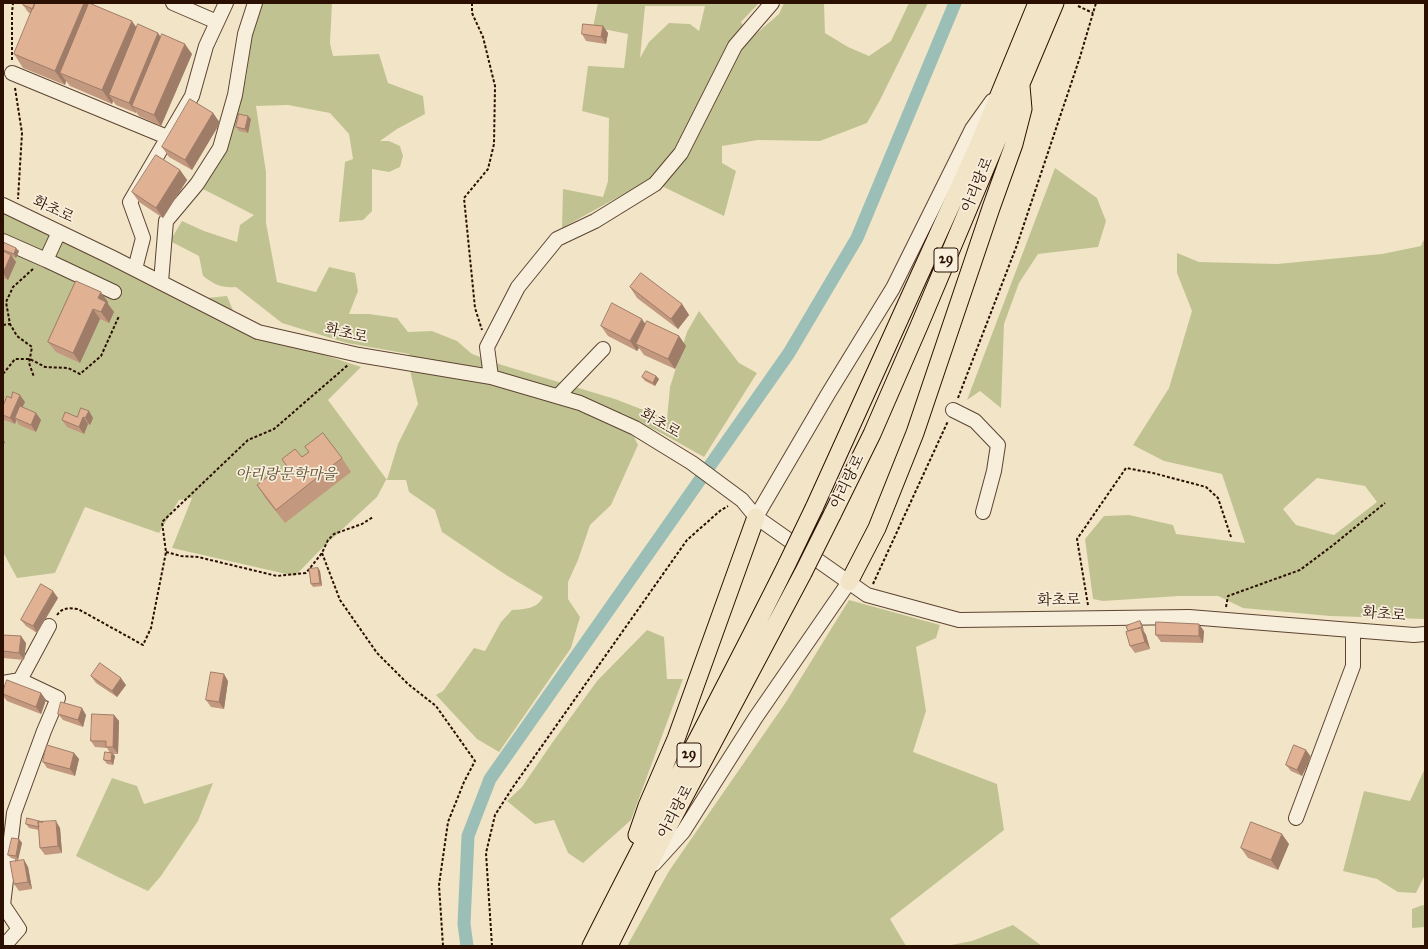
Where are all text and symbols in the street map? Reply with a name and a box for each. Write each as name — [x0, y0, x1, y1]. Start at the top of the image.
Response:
street label: 아리랑로 — [958, 155, 998, 215]
street label: 화초로 — [29, 193, 77, 227]
road number: 29 — [934, 248, 958, 272]
street label: 화초로 — [323, 321, 369, 347]
street label: 화초로 — [637, 405, 683, 443]
street label: 아리랑로 — [827, 452, 869, 512]
park label: 아리랑문학마을 — [235, 466, 337, 484]
street label: 화초로 — [1037, 592, 1081, 610]
street label: 화초로 — [1362, 604, 1406, 626]
road number: 29 — [677, 743, 701, 767]
street label: 아리랑로 — [654, 782, 698, 842]

